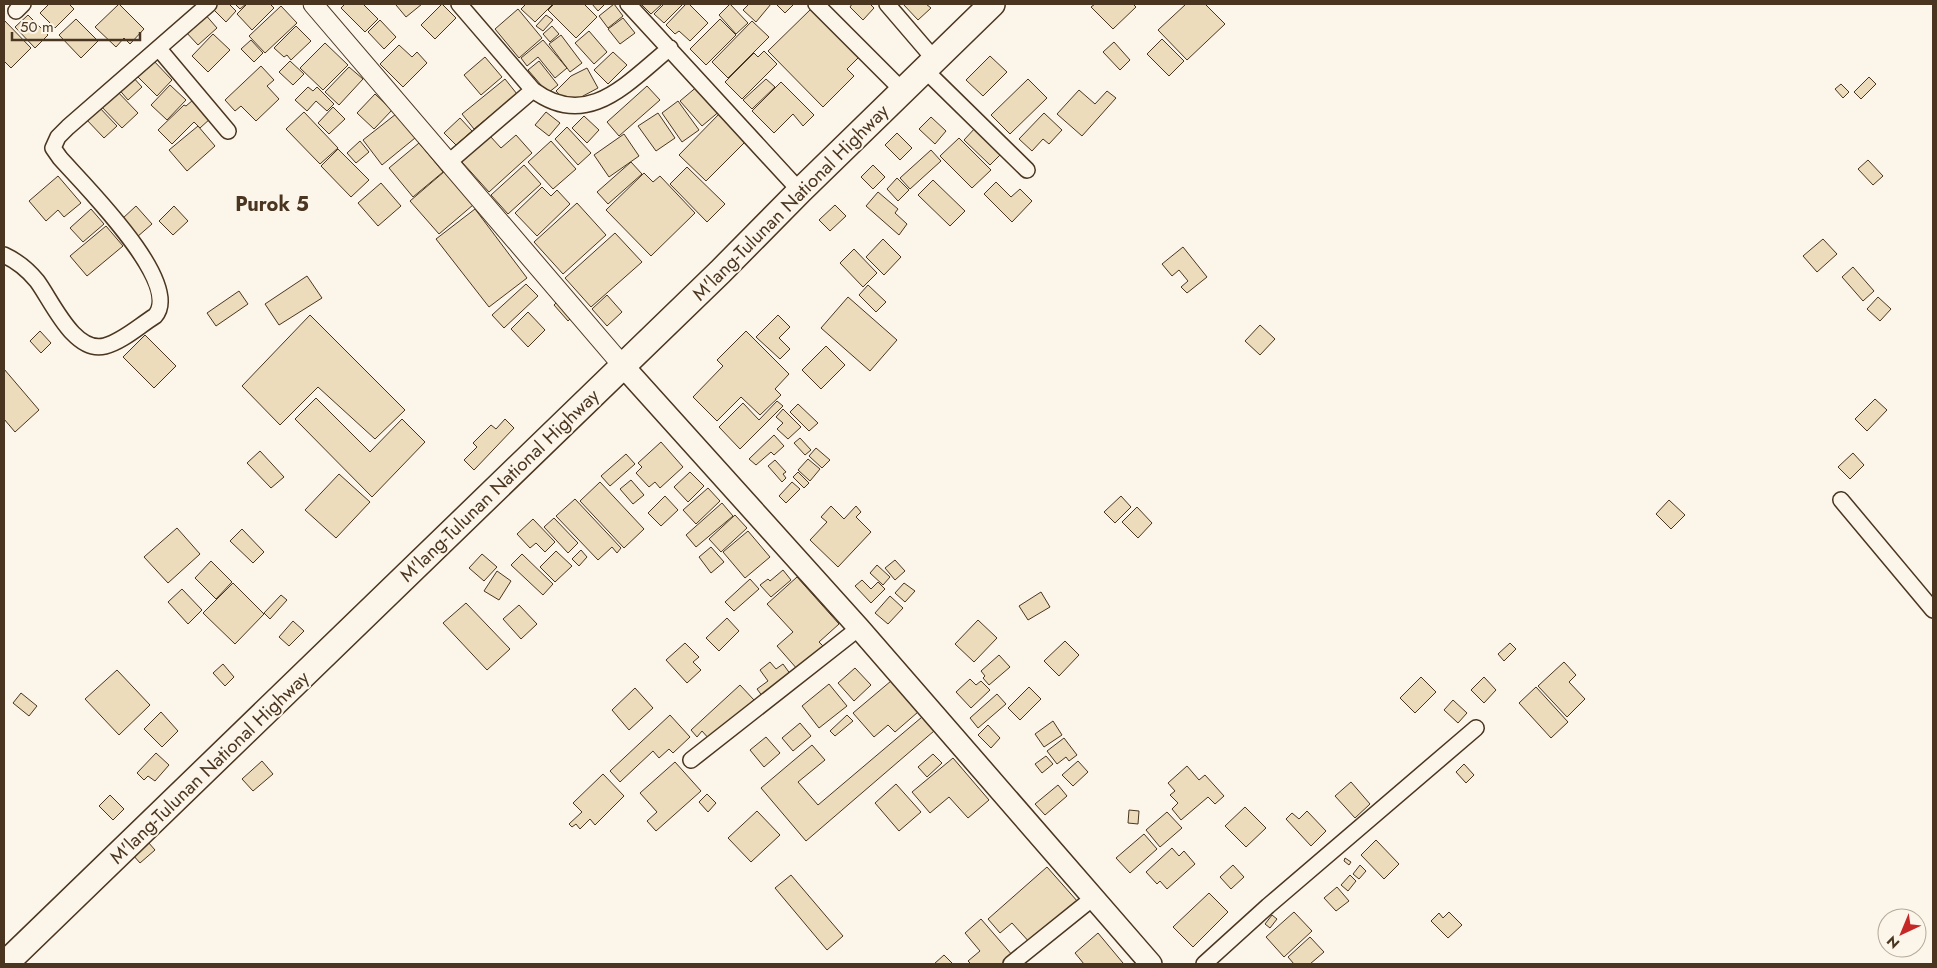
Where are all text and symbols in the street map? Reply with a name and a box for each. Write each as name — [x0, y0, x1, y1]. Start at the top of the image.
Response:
scale bar — [12, 10, 140, 42]
text: 50 m — [20, 16, 54, 38]
street label: M'lang-Tulunan National Highway — [686, 98, 895, 307]
district label: Purok 5 — [235, 190, 309, 219]
street label: M'lang-Tulunan National Highway — [394, 382, 606, 588]
street label: M'lang-Tulunan National Highway — [104, 664, 316, 870]
north arrow — [1877, 908, 1927, 958]
text: N — [1882, 931, 1904, 953]

